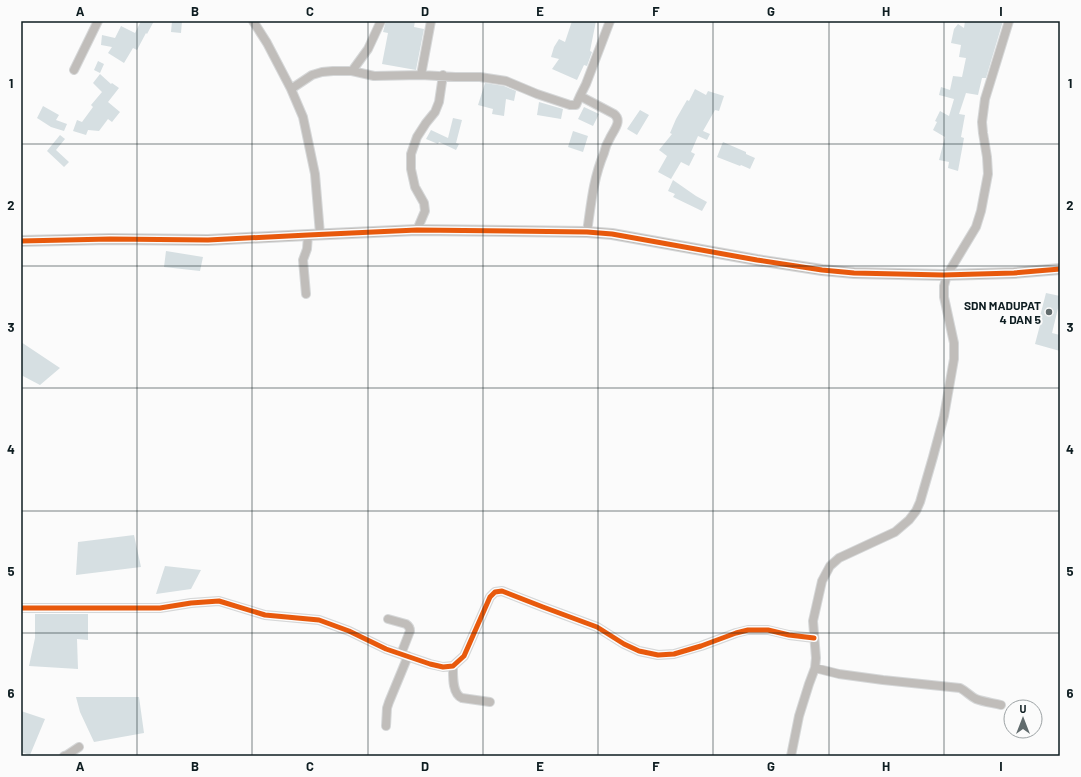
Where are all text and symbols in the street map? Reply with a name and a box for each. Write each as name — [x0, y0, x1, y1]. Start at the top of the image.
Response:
text: A — [76, 3, 85, 19]
text: B — [191, 3, 199, 19]
text: C — [306, 3, 314, 19]
text: D — [421, 3, 429, 19]
text: E — [536, 3, 544, 19]
text: F — [652, 3, 660, 19]
text: G — [767, 3, 775, 19]
text: H — [882, 3, 890, 19]
text: I — [999, 3, 1003, 19]
text: 1 — [9, 75, 13, 91]
text: 1 — [1068, 75, 1072, 91]
text: 2 — [7, 197, 15, 213]
text: 2 — [1066, 197, 1074, 213]
place label: SDN MADUPAT 4 DAN 5 — [964, 298, 1042, 326]
marker: SDN MADUPAT 4 DAN 5 — [1044, 307, 1054, 317]
text: 3 — [7, 319, 15, 335]
text: 3 — [1066, 319, 1074, 335]
text: 4 — [7, 441, 15, 457]
text: 4 — [1066, 441, 1074, 457]
text: 5 — [7, 563, 15, 579]
text: 5 — [1066, 563, 1074, 579]
text: 6 — [8, 685, 15, 701]
text: 6 — [1067, 685, 1074, 701]
north arrow — [1003, 699, 1043, 739]
text: U — [1020, 702, 1027, 715]
text: A — [76, 758, 85, 774]
text: B — [191, 758, 199, 774]
text: C — [306, 758, 314, 774]
text: D — [421, 758, 429, 774]
text: E — [536, 758, 544, 774]
text: F — [652, 758, 660, 774]
text: G — [767, 758, 775, 774]
text: H — [882, 758, 890, 774]
text: I — [999, 758, 1003, 774]

